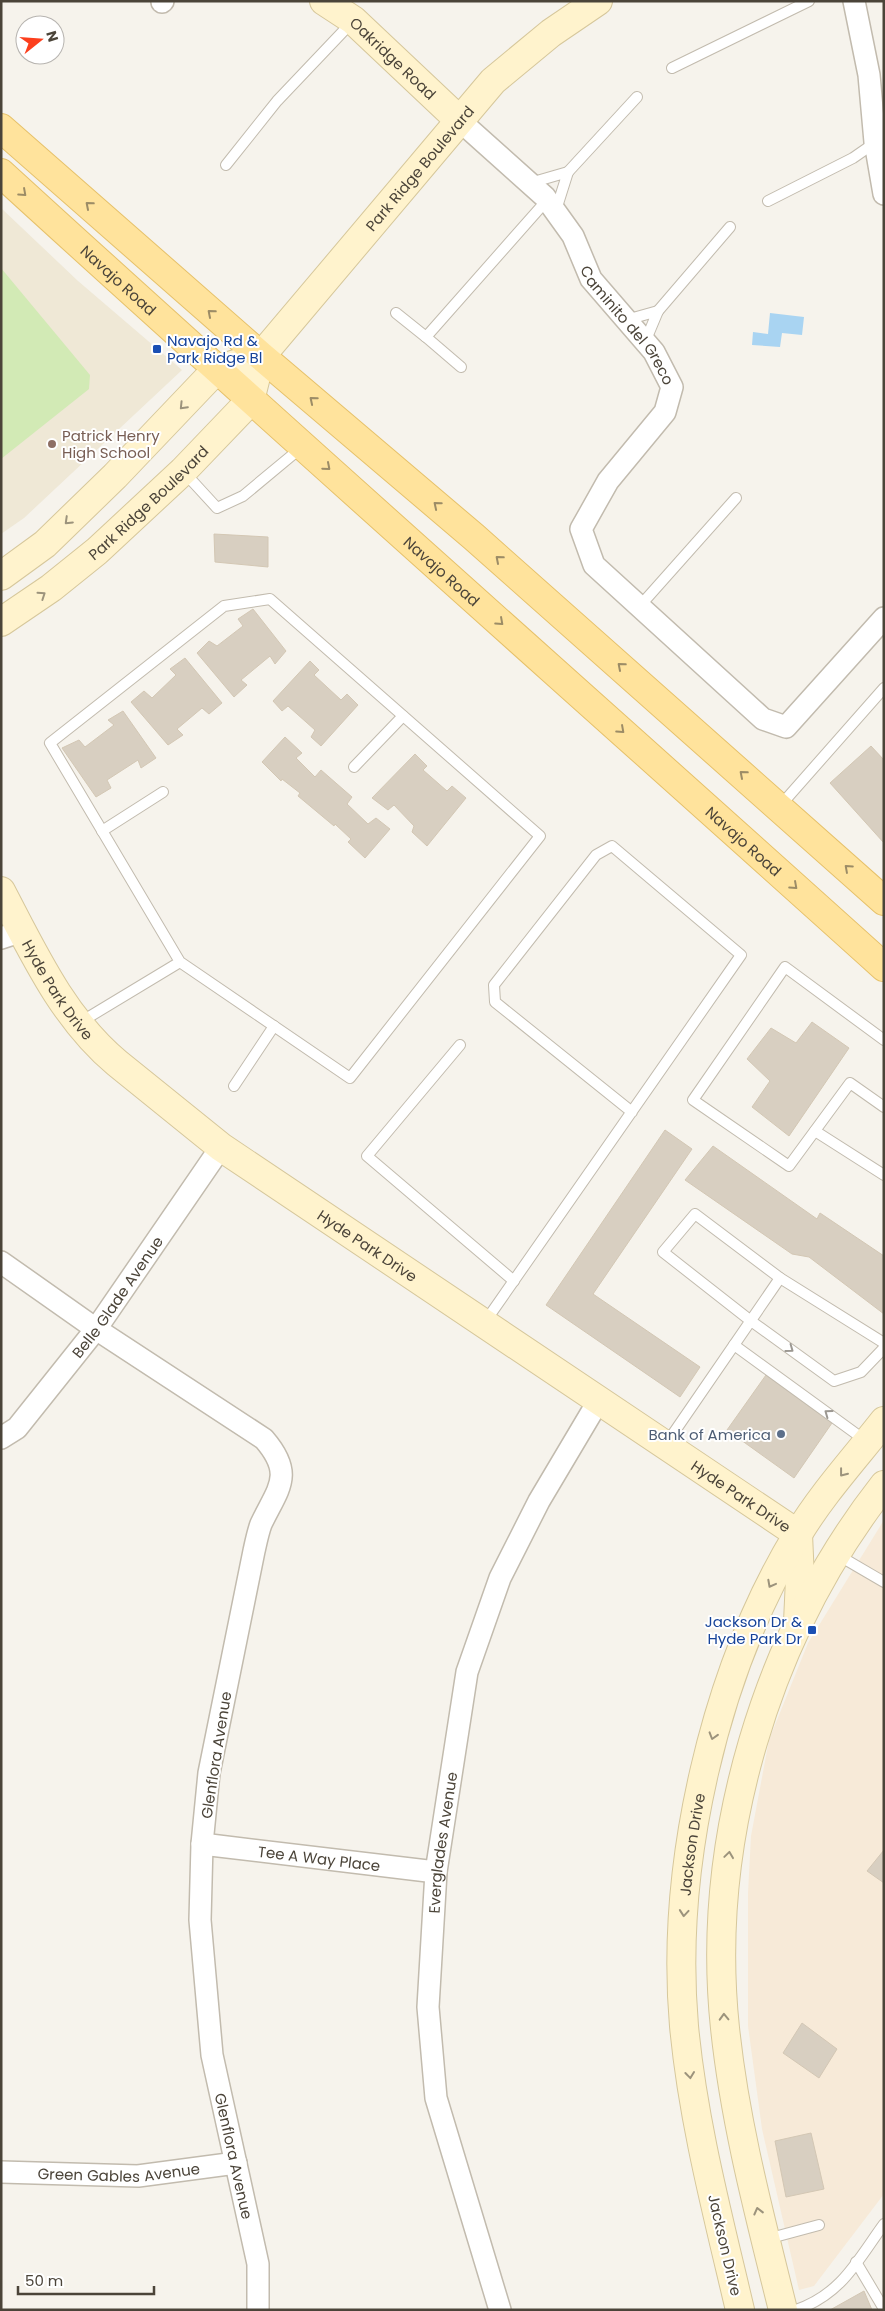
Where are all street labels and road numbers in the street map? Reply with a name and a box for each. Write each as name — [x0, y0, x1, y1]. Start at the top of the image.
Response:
street label: Oakridge Road — [345, 12, 441, 104]
street label: Park Ridge Boulevard — [360, 101, 479, 235]
street label: Navajo Road — [76, 240, 161, 320]
street label: Caminito del Greco — [576, 262, 680, 388]
street label: Park Ridge Boulevard — [84, 440, 213, 565]
street label: Navajo Road — [399, 531, 485, 611]
street label: Navajo Road — [701, 801, 786, 881]
street label: Hyde Park Drive — [18, 936, 98, 1044]
street label: Hyde Park Drive — [313, 1204, 422, 1286]
street label: Belle Glade Avenue — [67, 1232, 167, 1362]
street label: Hyde Park Drive — [687, 1455, 795, 1537]
street label: Glenflora Avenue — [196, 1690, 236, 1820]
street label: Everglades Avenue — [423, 1770, 462, 1914]
street label: Jackson Drive — [674, 1791, 710, 1897]
street label: Tee A Way Place — [257, 1840, 382, 1876]
street label: Glenflora Avenue — [210, 2091, 258, 2221]
street label: Green Gables Avenue — [37, 2157, 201, 2187]
street label: Jackson Drive — [703, 2192, 747, 2298]

